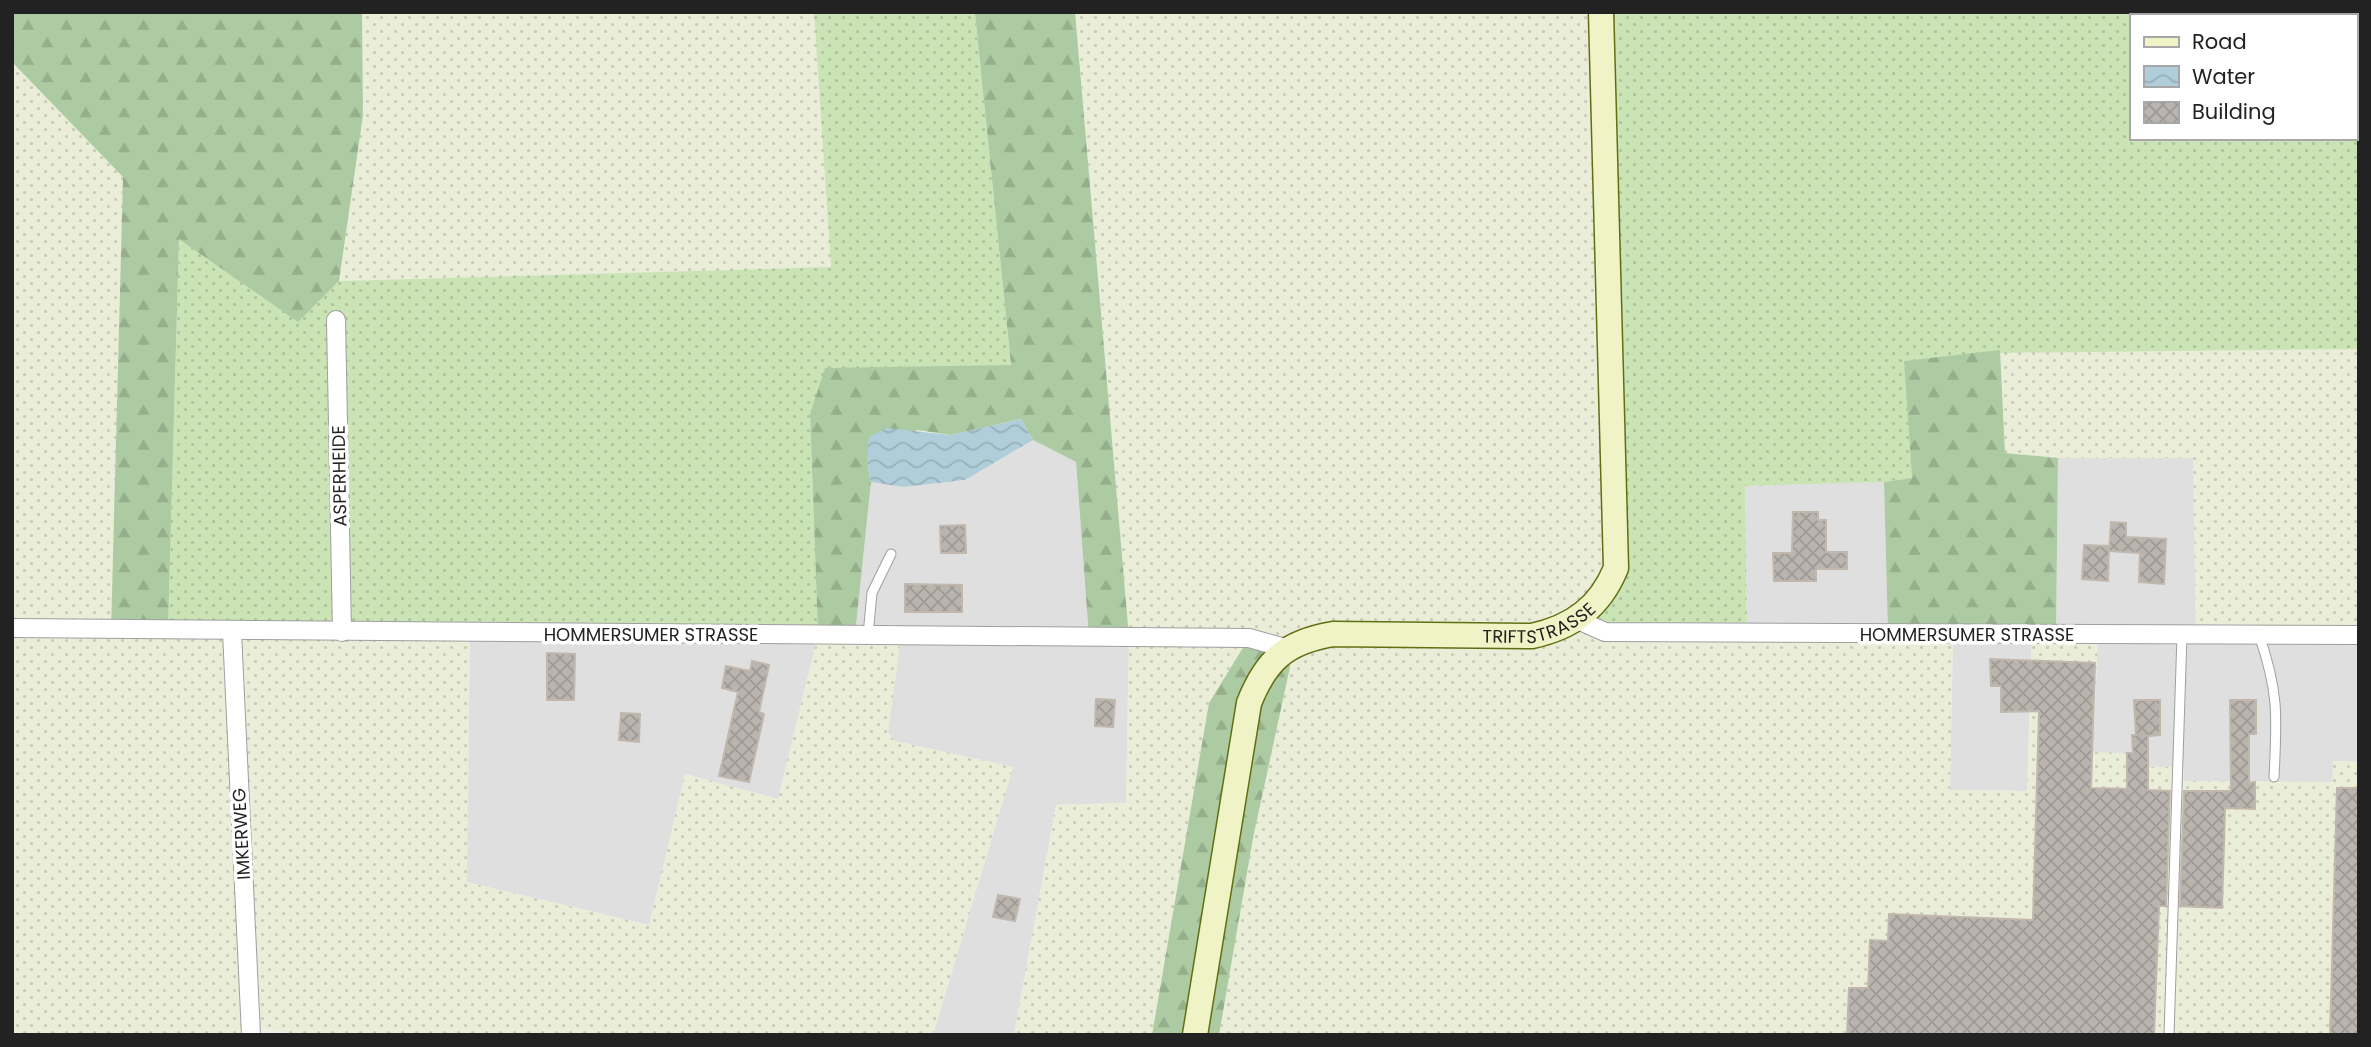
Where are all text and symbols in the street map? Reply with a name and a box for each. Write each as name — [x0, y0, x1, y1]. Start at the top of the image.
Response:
legend — [2130, 14, 2357, 140]
text: Road — [2192, 27, 2247, 56]
text: Water — [2192, 62, 2255, 91]
text: Building — [2192, 97, 2276, 126]
street label: ASPERHEIDE — [326, 425, 352, 527]
street label: TRIFTSTRASSE — [1482, 596, 1601, 649]
street label: HOMMERSUMER STRASSE — [544, 622, 758, 647]
street label: HOMMERSUMER STRASSE — [1860, 622, 2074, 647]
street label: IMKERWEG — [226, 788, 256, 880]

